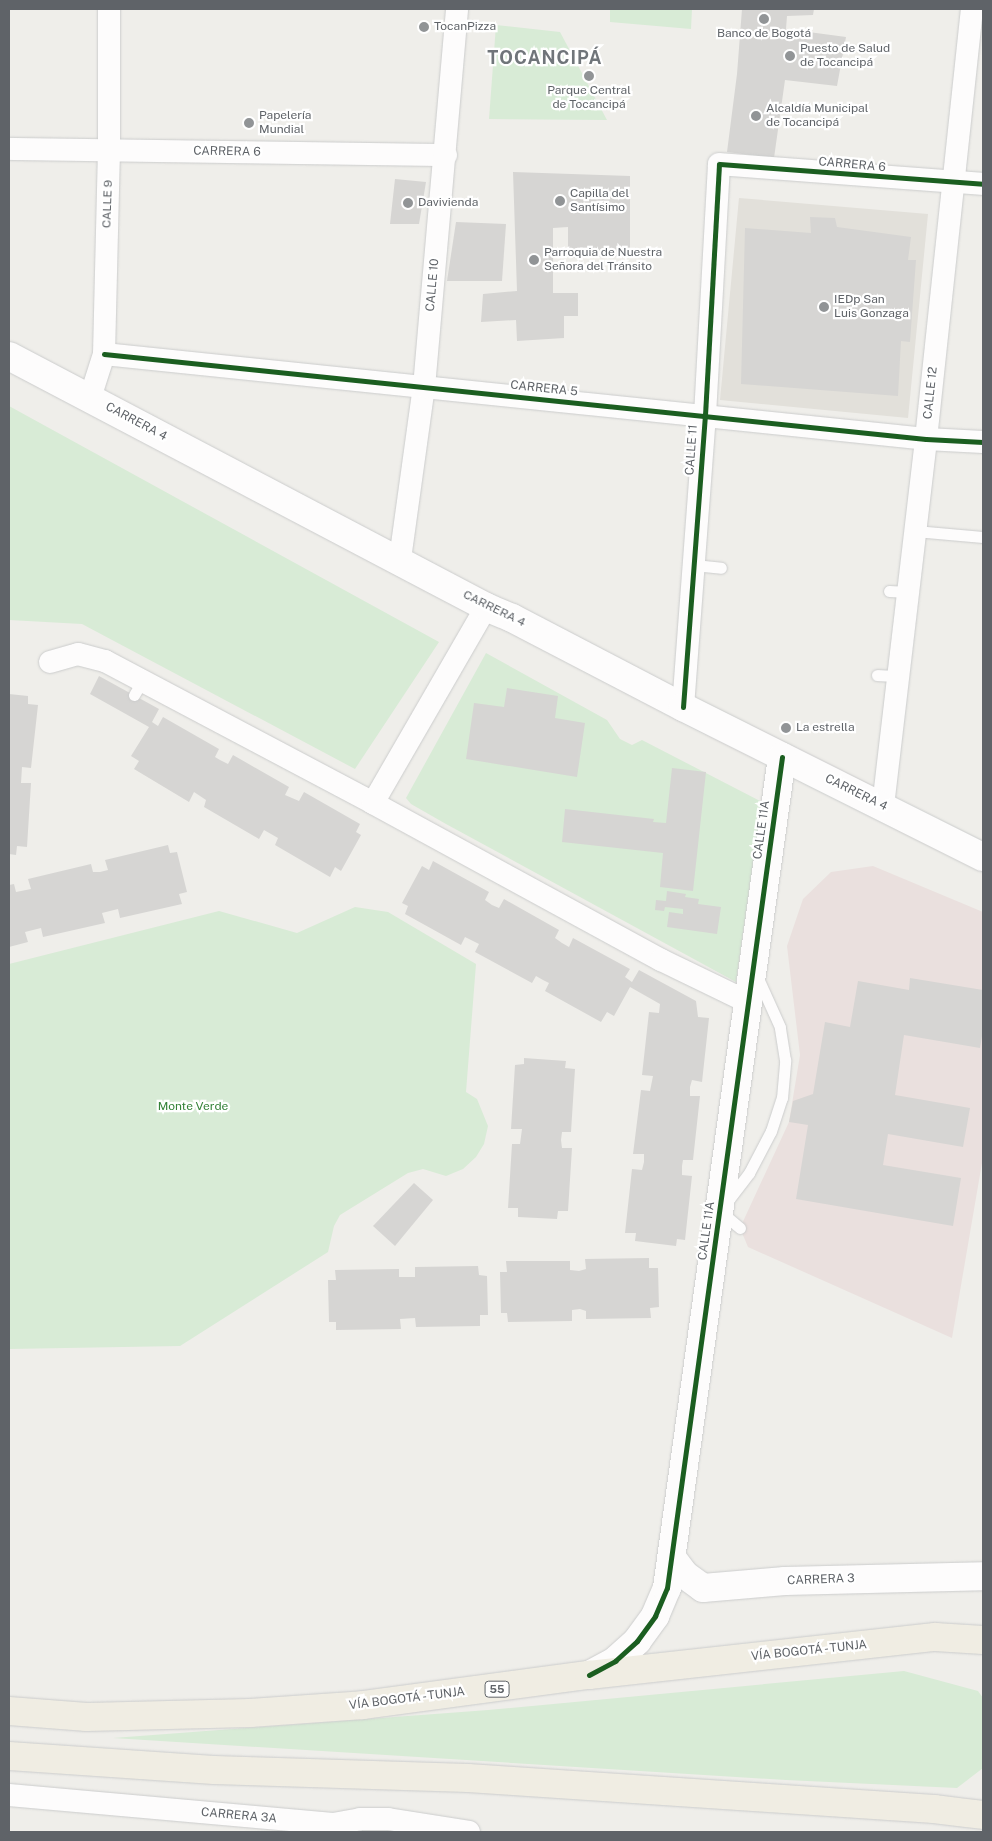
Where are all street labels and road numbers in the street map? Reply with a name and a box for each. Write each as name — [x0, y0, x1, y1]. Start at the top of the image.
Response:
street label: CARRERA 6 — [193, 144, 261, 160]
street label: CARRERA 6 — [818, 155, 886, 175]
street label: CALLE 9 — [100, 180, 116, 228]
street label: CALLE 10 — [424, 258, 442, 312]
street label: CALLE 12 — [921, 366, 941, 420]
street label: CARRERA 5 — [510, 378, 578, 400]
street label: CARRERA 4 — [103, 400, 169, 444]
street label: CALLE 11 — [683, 424, 701, 476]
street label: CARRERA 4 — [461, 588, 527, 630]
street label: CARRERA 4 — [823, 772, 889, 814]
street label: CALLE 11A — [751, 800, 773, 860]
street label: CALLE 11A — [696, 1201, 718, 1261]
street label: CARRERA 3 — [787, 1572, 855, 1588]
street label: VÍA BOGOTÁ - TUNJA — [749, 1638, 869, 1664]
road number: 55 — [484, 1680, 510, 1698]
street label: VÍA BOGOTÁ - TUNJA — [347, 1685, 467, 1713]
street label: CARRERA 3A — [200, 1806, 278, 1826]

